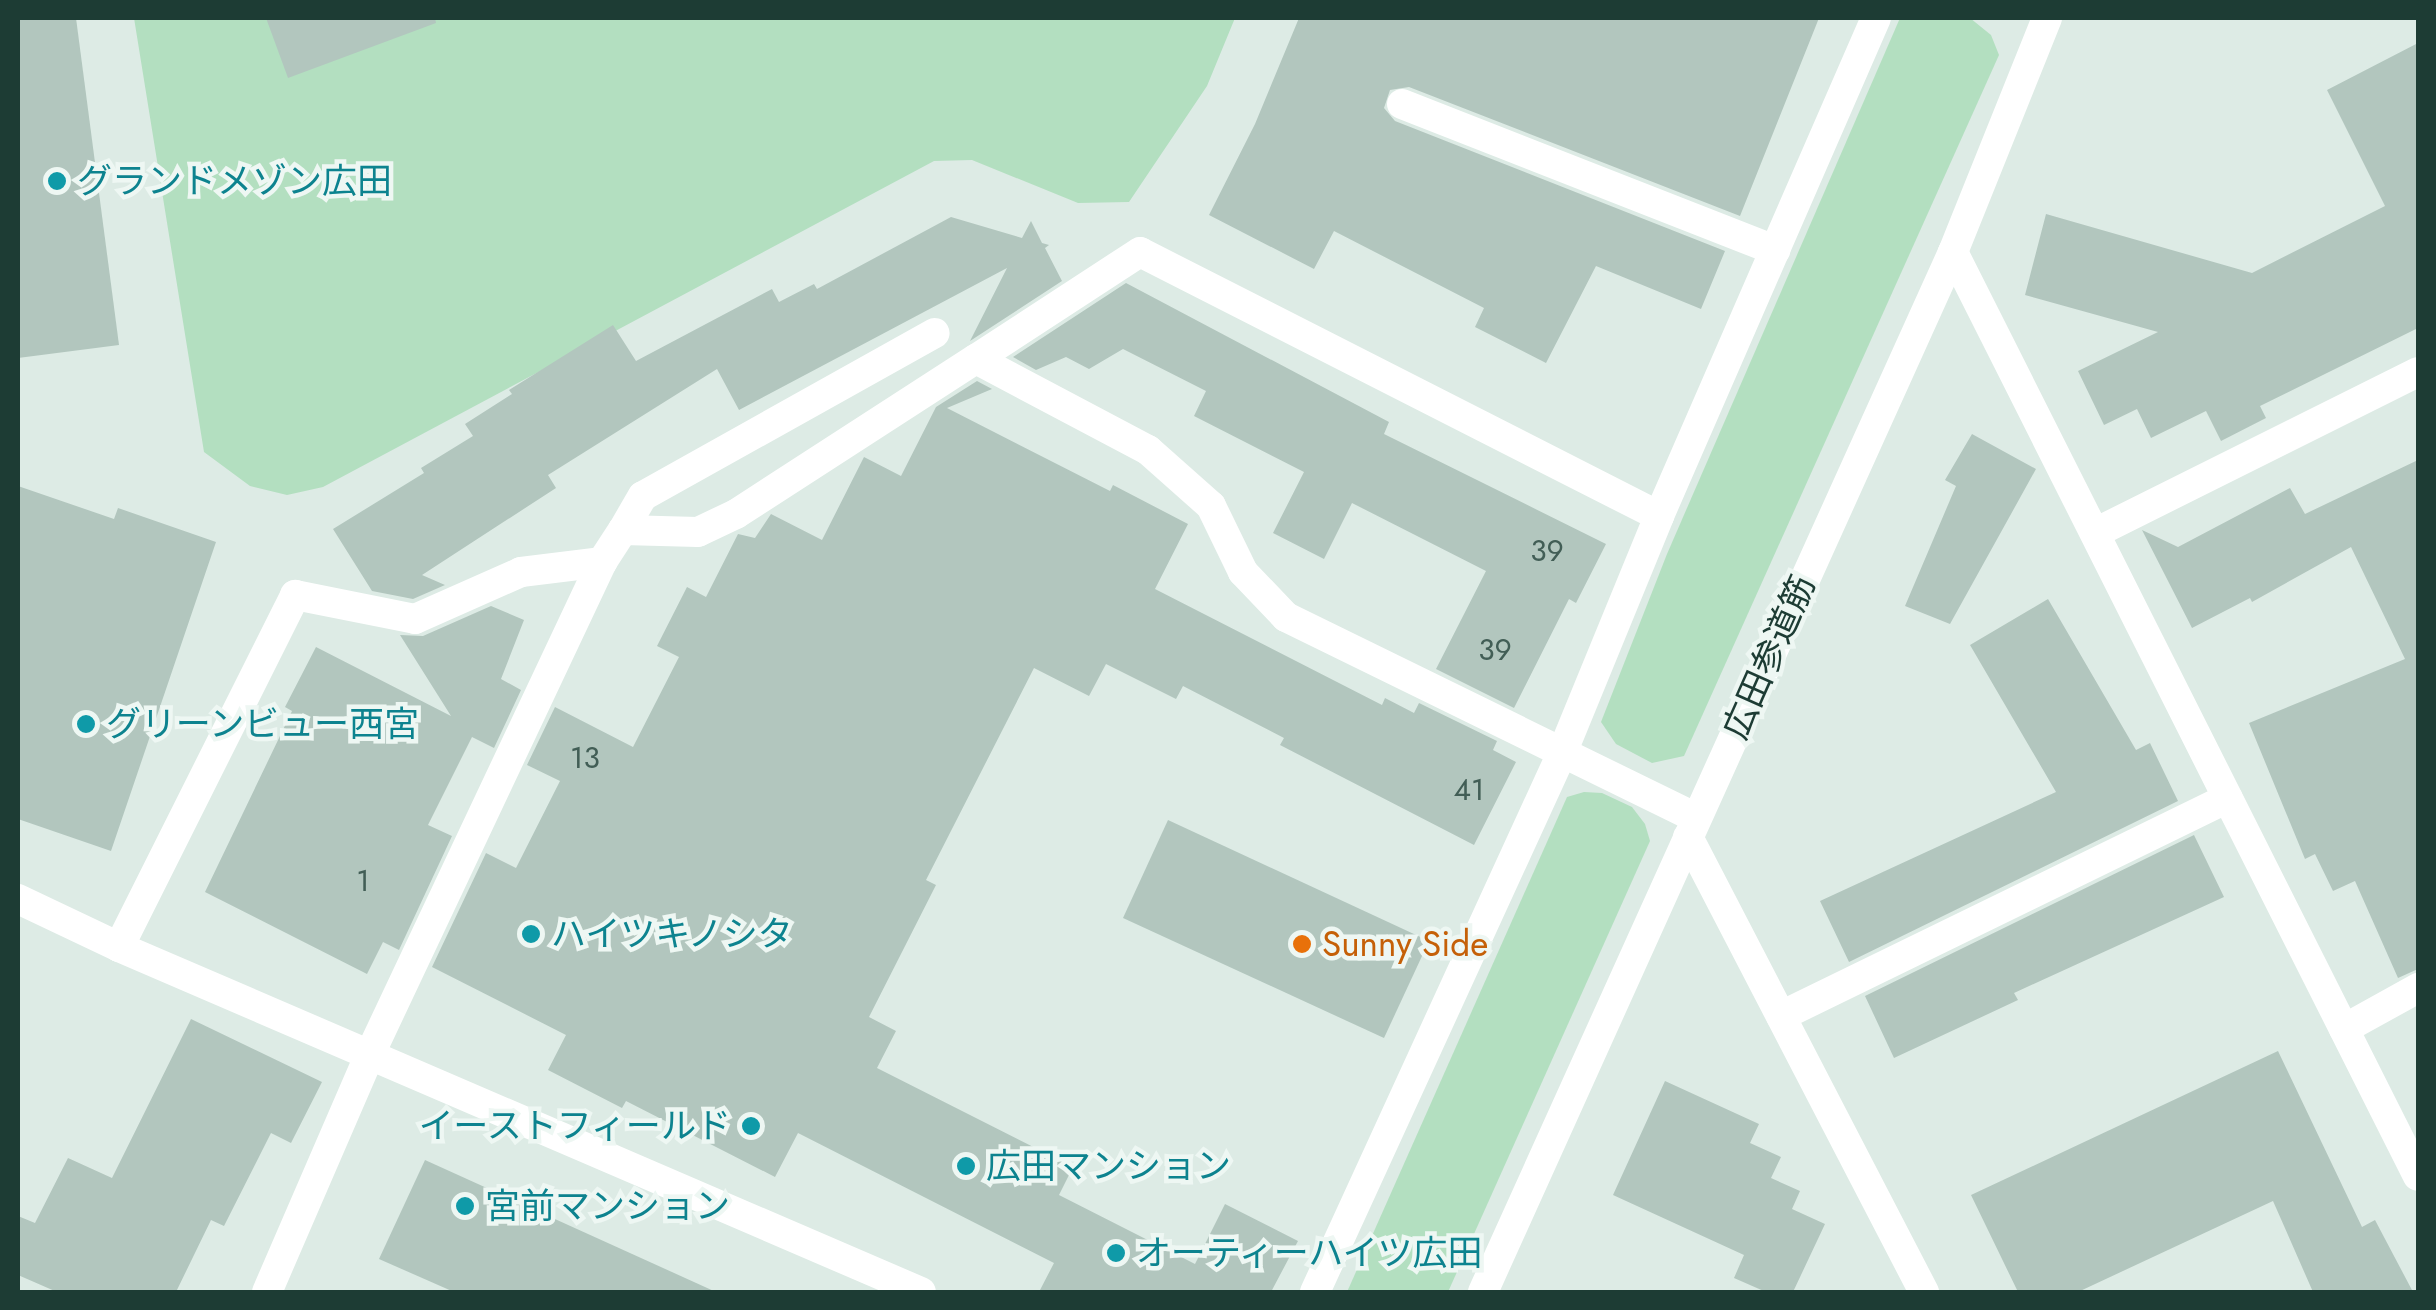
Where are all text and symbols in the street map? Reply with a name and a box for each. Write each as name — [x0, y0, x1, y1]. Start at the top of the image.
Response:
place label: グランドメゾン広田 — [77, 160, 392, 202]
marker: グランドメゾン広田 — [46, 170, 68, 192]
house number: 39 — [1530, 533, 1564, 569]
street label: 広田参道筋 — [1714, 569, 1824, 745]
house number: 39 — [1478, 632, 1512, 668]
place label: グリーンビュー西宮 — [106, 703, 421, 745]
marker: グリーンビュー西宮 — [75, 713, 97, 735]
house number: 13 — [570, 740, 600, 776]
house number: 41 — [1454, 772, 1484, 808]
house number: 1 — [356, 863, 370, 899]
place label: ハイツキノシタ — [551, 913, 796, 955]
marker: ハイツキノシタ — [520, 923, 542, 945]
place label: Sunny Side — [1322, 923, 1488, 965]
marker: Sunny Side — [1291, 933, 1313, 955]
place label: イーストフィールド — [416, 1105, 731, 1147]
marker: イーストフィールド — [740, 1115, 762, 1137]
place label: 広田マンション — [986, 1145, 1231, 1187]
marker: 広田マンション — [955, 1155, 977, 1177]
place label: 宮前マンション — [485, 1185, 730, 1227]
marker: 宮前マンション — [454, 1195, 476, 1217]
place label: オーティーハイツ広田 — [1136, 1232, 1486, 1274]
marker: オーティーハイツ広田 — [1105, 1242, 1127, 1264]

